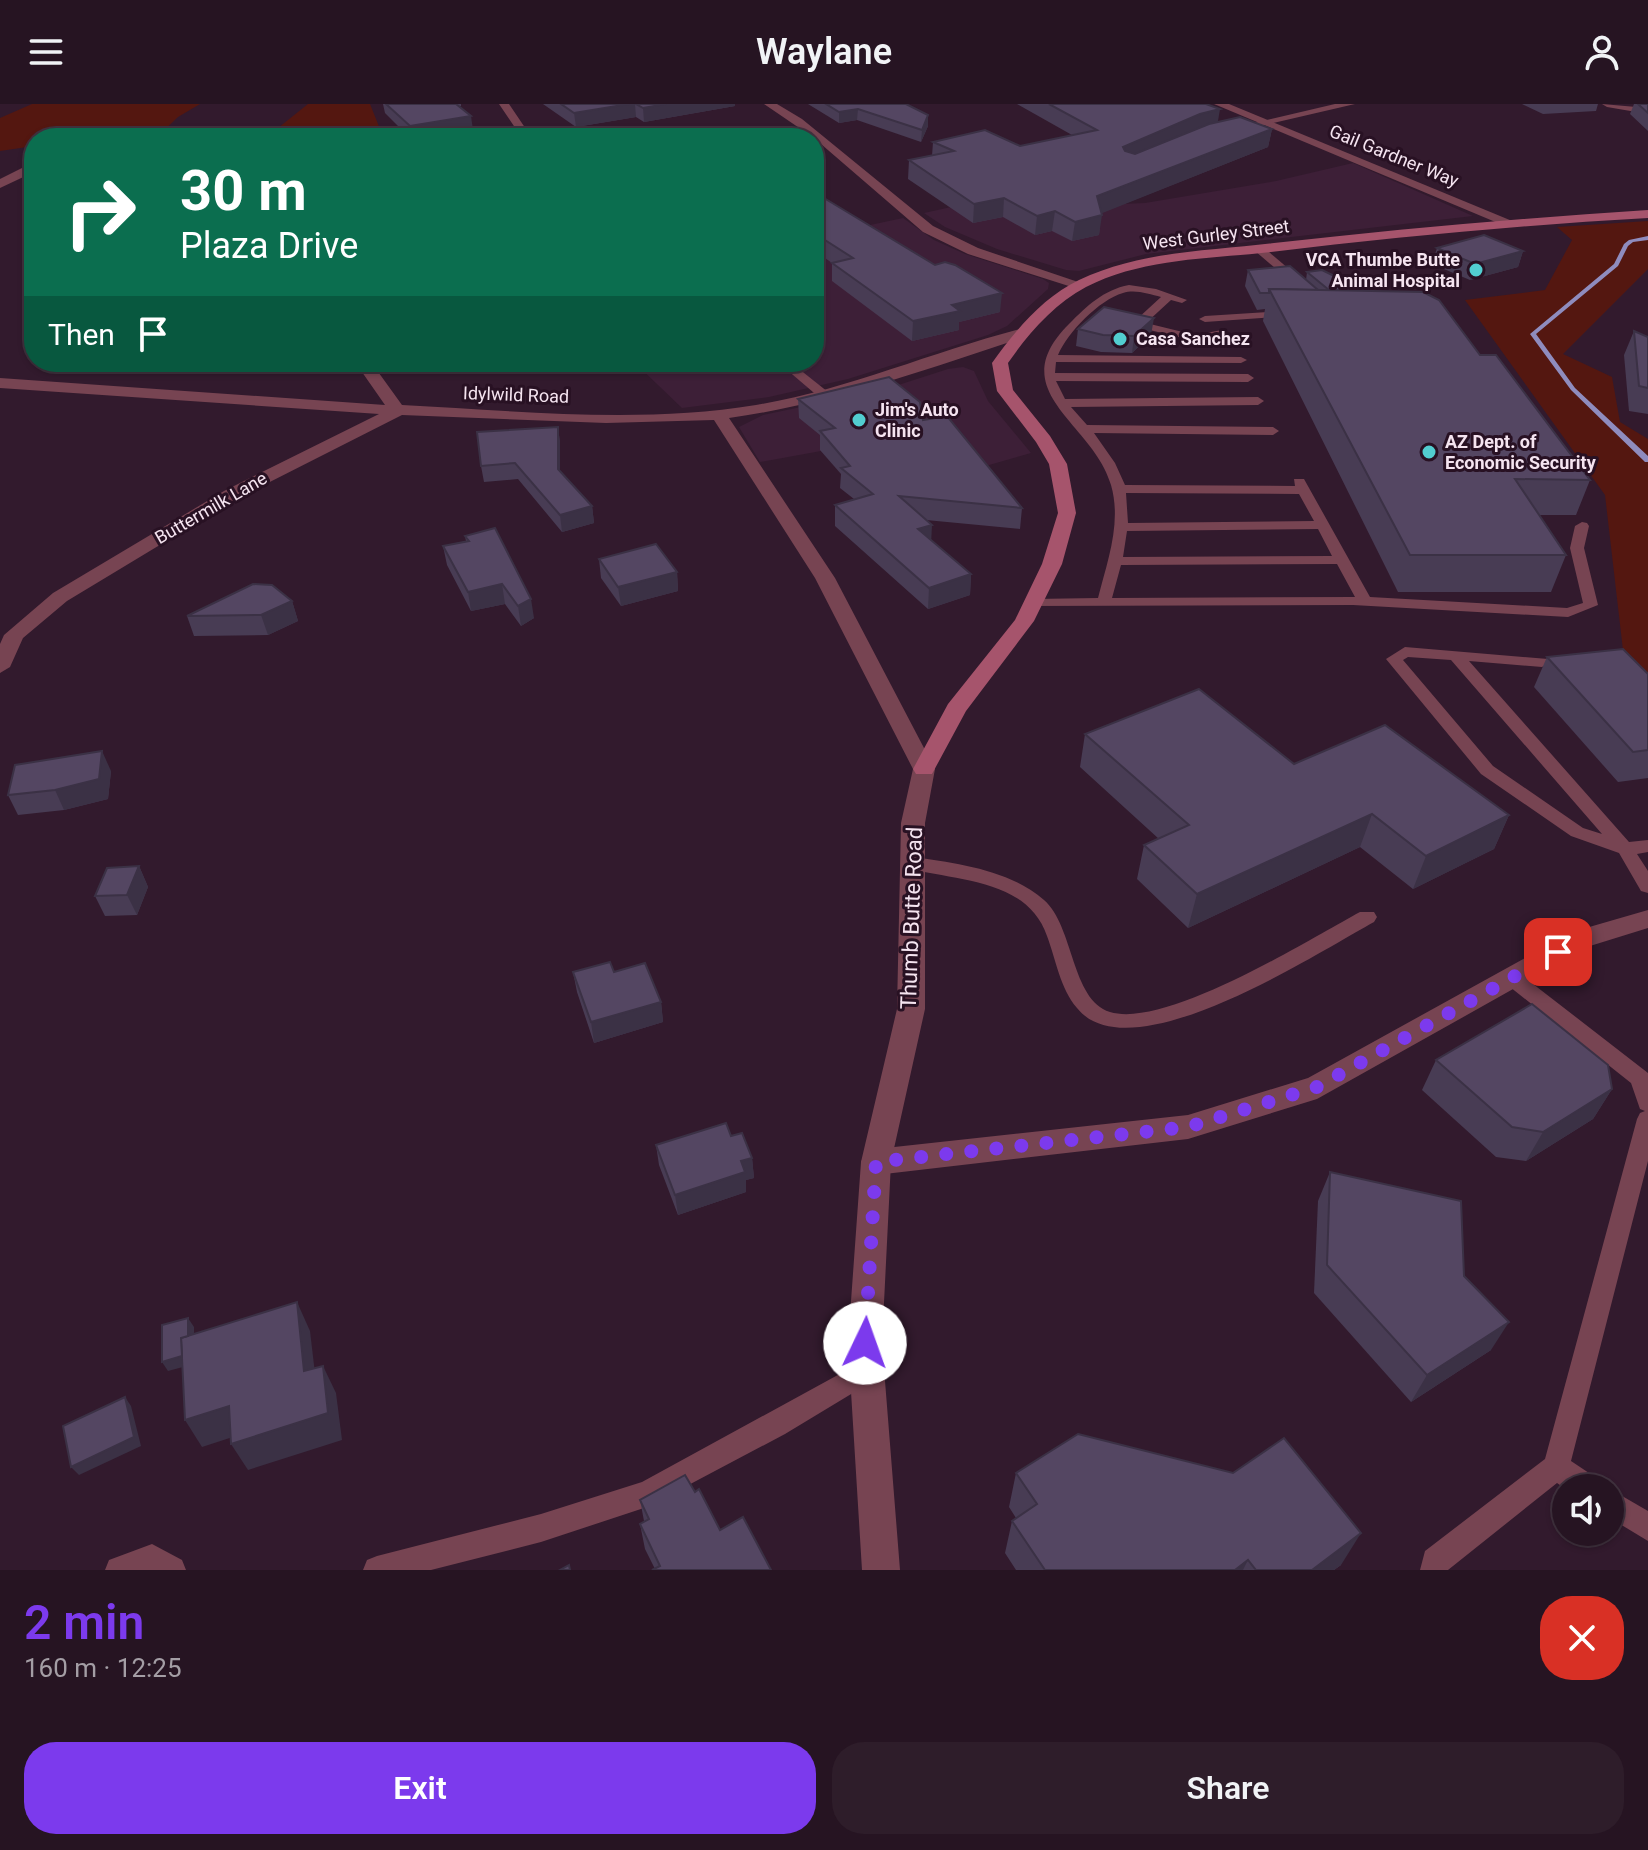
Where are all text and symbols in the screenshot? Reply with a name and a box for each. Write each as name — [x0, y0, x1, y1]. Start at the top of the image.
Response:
icon: menu — [24, 30, 68, 74]
icon: person — [1580, 30, 1624, 74]
text: Waylane — [756, 31, 892, 73]
street label: Gail Gardner Way — [1327, 120, 1462, 191]
text: 30 m — [180, 158, 307, 224]
icon: right — [48, 160, 152, 264]
street label: West Gurley Street — [1141, 215, 1290, 254]
text: Plaza Drive — [180, 225, 358, 267]
place label: VCA Thumbe Butte Animal Hospital — [1306, 249, 1460, 291]
marker: VCA Thumbe Butte Animal Hospital — [1467, 261, 1485, 279]
icon: arrive — [131, 312, 175, 356]
text: Then — [48, 317, 115, 352]
place label: Casa Sanchez — [1136, 328, 1250, 349]
marker: Casa Sanchez — [1111, 330, 1129, 348]
street label: Idylwild Road — [463, 382, 569, 407]
place label: Jim's Auto Clinic — [875, 399, 959, 441]
marker: Jim's Auto Clinic — [850, 411, 868, 429]
place label: AZ Dept. of Economic Security — [1445, 431, 1597, 473]
marker: AZ Dept. of Economic Security — [1420, 443, 1438, 461]
street label: Buttermilk Lane — [151, 467, 270, 548]
street label: Thumb Butte Road — [896, 826, 927, 1010]
pin — [1524, 918, 1592, 986]
icon: arrive — [1536, 930, 1580, 974]
position arrow — [823, 1301, 907, 1385]
map controls — [1552, 1474, 1624, 1546]
button: sound — [1552, 1474, 1624, 1546]
text: 2 min — [24, 1594, 144, 1651]
button: close — [1540, 1596, 1624, 1680]
text: 160 m · 12:25 — [24, 1653, 182, 1683]
button: Exit — [24, 1742, 816, 1834]
button: Share — [832, 1742, 1624, 1834]

